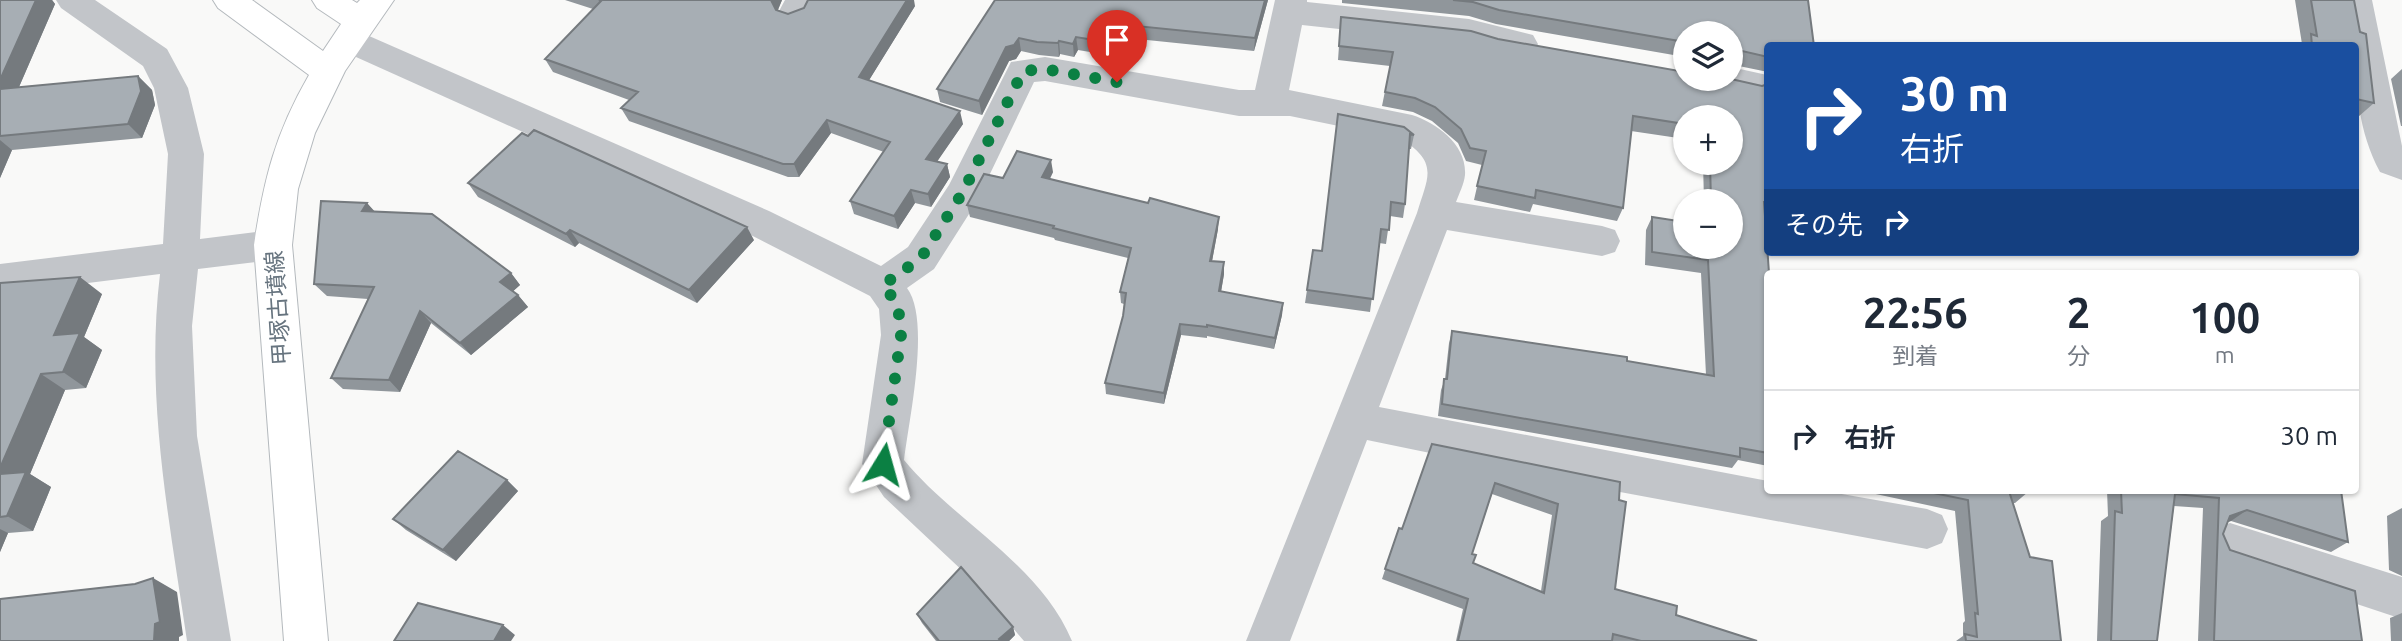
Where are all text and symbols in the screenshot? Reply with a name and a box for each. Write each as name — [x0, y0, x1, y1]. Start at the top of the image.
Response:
pin — [1087, 10, 1147, 82]
icon: arrive — [1098, 21, 1136, 59]
map controls — [1673, 21, 1743, 259]
button: layers — [1673, 21, 1743, 91]
text: 30 m — [1900, 65, 2009, 120]
icon: right — [1785, 70, 1876, 161]
button: + — [1673, 105, 1743, 175]
text: 右折 — [1900, 130, 1964, 166]
button: − — [1673, 189, 1743, 259]
icon: right — [1877, 203, 1915, 241]
text: その先 — [1785, 210, 1863, 239]
street label: 甲塚古墳線 — [261, 250, 294, 366]
text: 22:56 — [1863, 289, 1968, 336]
text: 2 — [2067, 289, 2090, 336]
text: 100 — [2189, 294, 2260, 341]
text: m — [2215, 342, 2235, 367]
text: 到着 — [1892, 343, 1938, 368]
text: 分 — [2067, 343, 2090, 368]
icon: right — [1785, 417, 1823, 455]
text: 30 m — [2280, 421, 2338, 450]
text: 右折 — [1844, 423, 1896, 452]
position arrow — [846, 427, 920, 501]

